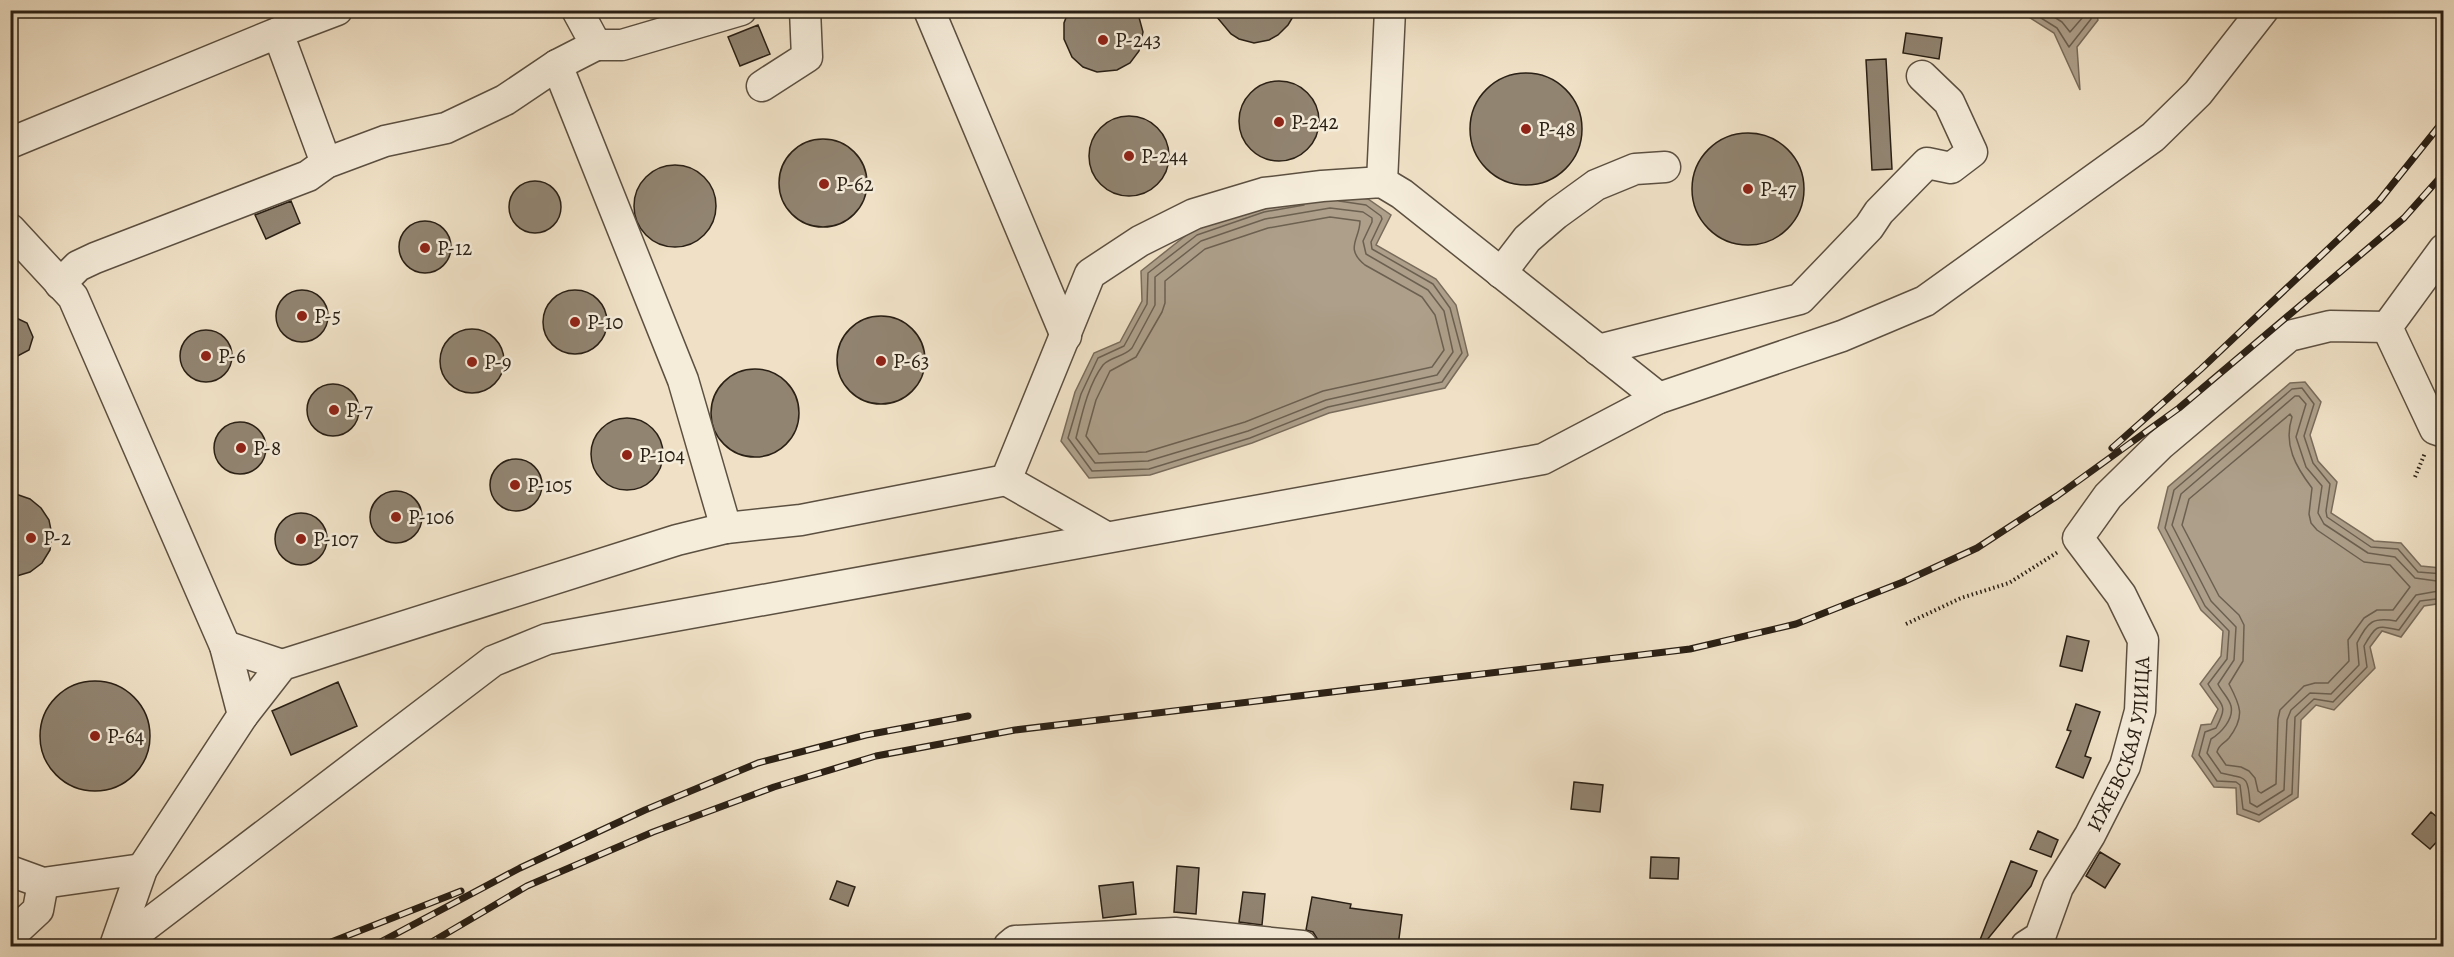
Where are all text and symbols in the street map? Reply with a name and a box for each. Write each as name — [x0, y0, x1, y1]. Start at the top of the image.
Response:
place label: Р-243 — [1115, 26, 1161, 54]
marker: Р-243 — [1096, 33, 1110, 47]
place label: Р-242 — [1291, 108, 1339, 136]
marker: Р-242 — [1272, 115, 1286, 129]
place label: Р-48 — [1538, 115, 1576, 143]
marker: Р-48 — [1519, 122, 1533, 136]
place label: Р-244 — [1141, 142, 1188, 170]
marker: Р-244 — [1122, 149, 1136, 163]
place label: Р-62 — [836, 170, 874, 198]
place label: Р-47 — [1760, 175, 1797, 203]
marker: Р-62 — [817, 177, 831, 191]
marker: Р-47 — [1741, 182, 1755, 196]
place label: Р-12 — [437, 234, 472, 262]
marker: Р-12 — [418, 241, 432, 255]
place label: Р-5 — [314, 302, 341, 330]
place label: Р-10 — [587, 308, 623, 336]
marker: Р-5 — [295, 309, 309, 323]
marker: Р-10 — [568, 315, 582, 329]
place label: Р-6 — [218, 342, 246, 370]
place label: Р-63 — [893, 347, 930, 375]
place label: Р-9 — [484, 348, 512, 376]
marker: Р-6 — [199, 349, 213, 363]
marker: Р-63 — [874, 354, 888, 368]
marker: Р-9 — [465, 355, 479, 369]
place label: Р-7 — [346, 396, 373, 424]
marker: Р-7 — [327, 403, 341, 417]
place label: Р-8 — [253, 434, 281, 462]
marker: Р-8 — [234, 441, 248, 455]
place label: Р-104 — [639, 441, 685, 469]
marker: Р-104 — [620, 448, 634, 462]
place label: Р-105 — [527, 471, 573, 499]
marker: Р-105 — [508, 478, 522, 492]
place label: Р-106 — [408, 503, 454, 531]
marker: Р-106 — [389, 510, 403, 524]
place label: Р-2 — [43, 524, 71, 552]
place label: Р-107 — [313, 525, 358, 553]
marker: Р-2 — [24, 531, 38, 545]
marker: Р-107 — [294, 532, 308, 546]
street label: ИЖЕВСКАЯ УЛИЦА — [2080, 655, 2156, 837]
place label: Р-64 — [107, 722, 144, 750]
marker: Р-64 — [88, 729, 102, 743]

